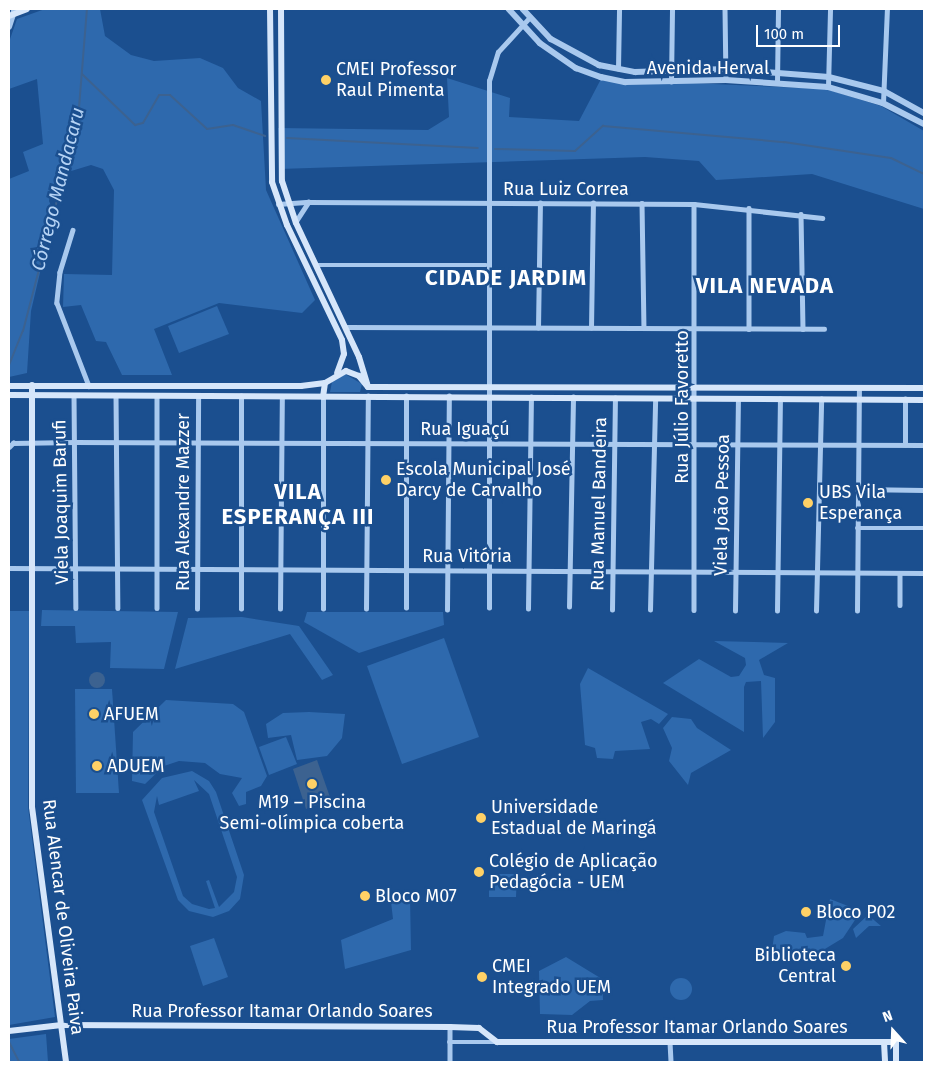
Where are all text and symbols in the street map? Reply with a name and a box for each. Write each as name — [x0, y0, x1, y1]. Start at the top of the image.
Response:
scale bar — [758, 15, 842, 47]
text: 100 m — [764, 25, 804, 43]
street label: Avenida Herval — [647, 57, 769, 79]
place label: CMEI Professor Raul Pimenta — [336, 59, 456, 102]
marker: CMEI Professor Raul Pimenta — [320, 74, 332, 86]
water label: Córrego Mandacaru — [27, 105, 89, 273]
street label: Rua Luiz Correa — [503, 178, 629, 200]
district label: CIDADE JARDIM — [423, 265, 589, 291]
district label: VILA NEVADA — [695, 273, 835, 299]
street label: Rua Júlio Favoretto — [671, 330, 693, 484]
street label: Rua Alexandre Mazzer — [172, 413, 194, 591]
street label: Rua Manuel Bandeira — [587, 417, 611, 591]
street label: Rua Iguaçú — [420, 418, 510, 440]
street label: Viela Joaquim Barufi — [49, 419, 73, 585]
street label: Viela João Pessoa — [710, 434, 734, 576]
place label: Escola Municipal José Darcy de Carvalho — [396, 459, 571, 502]
marker: Escola Municipal José Darcy de Carvalho — [380, 474, 392, 486]
district label: VILA ESPERANÇA III — [220, 478, 376, 530]
place label: UBS Vila Esperança — [819, 482, 902, 524]
marker: UBS Vila Esperança — [801, 496, 815, 510]
street label: Rua Vitória — [422, 545, 512, 567]
place label: AFUEM — [104, 703, 159, 725]
marker: AFUEM — [88, 708, 100, 720]
place label: ADUEM — [107, 755, 164, 777]
marker: ADUEM — [91, 760, 103, 772]
marker: M19 – Piscina Semi-olímpica coberta — [306, 778, 318, 790]
place label: M19 – Piscina Semi-olímpica coberta — [220, 792, 404, 834]
place label: Universidade Estadual de Maringá — [491, 797, 657, 840]
street label: Rua Alencar de Oliveira Paiva — [38, 798, 88, 1036]
marker: Universidade Estadual de Maringá — [475, 812, 487, 824]
place label: Colégio de Aplicação Pedagócia - UEM — [489, 851, 658, 894]
marker: Colégio de Aplicação Pedagócia - UEM — [473, 866, 485, 878]
place label: Bloco M07 — [375, 885, 457, 907]
marker: Bloco M07 — [359, 890, 371, 902]
place label: Bloco P02 — [816, 901, 895, 923]
marker: Bloco P02 — [800, 906, 812, 918]
place label: Biblioteca Central — [754, 945, 836, 988]
place label: CMEI Integrado UEM — [492, 956, 611, 999]
marker: Biblioteca Central — [840, 960, 852, 972]
marker: CMEI Integrado UEM — [476, 971, 488, 983]
street label: Rua Professor Itamar Orlando Soares — [131, 1000, 433, 1022]
north arrow — [868, 1006, 918, 1056]
text: N — [880, 1007, 895, 1026]
street label: Rua Professor Itamar Orlando Soares — [546, 1016, 848, 1038]

